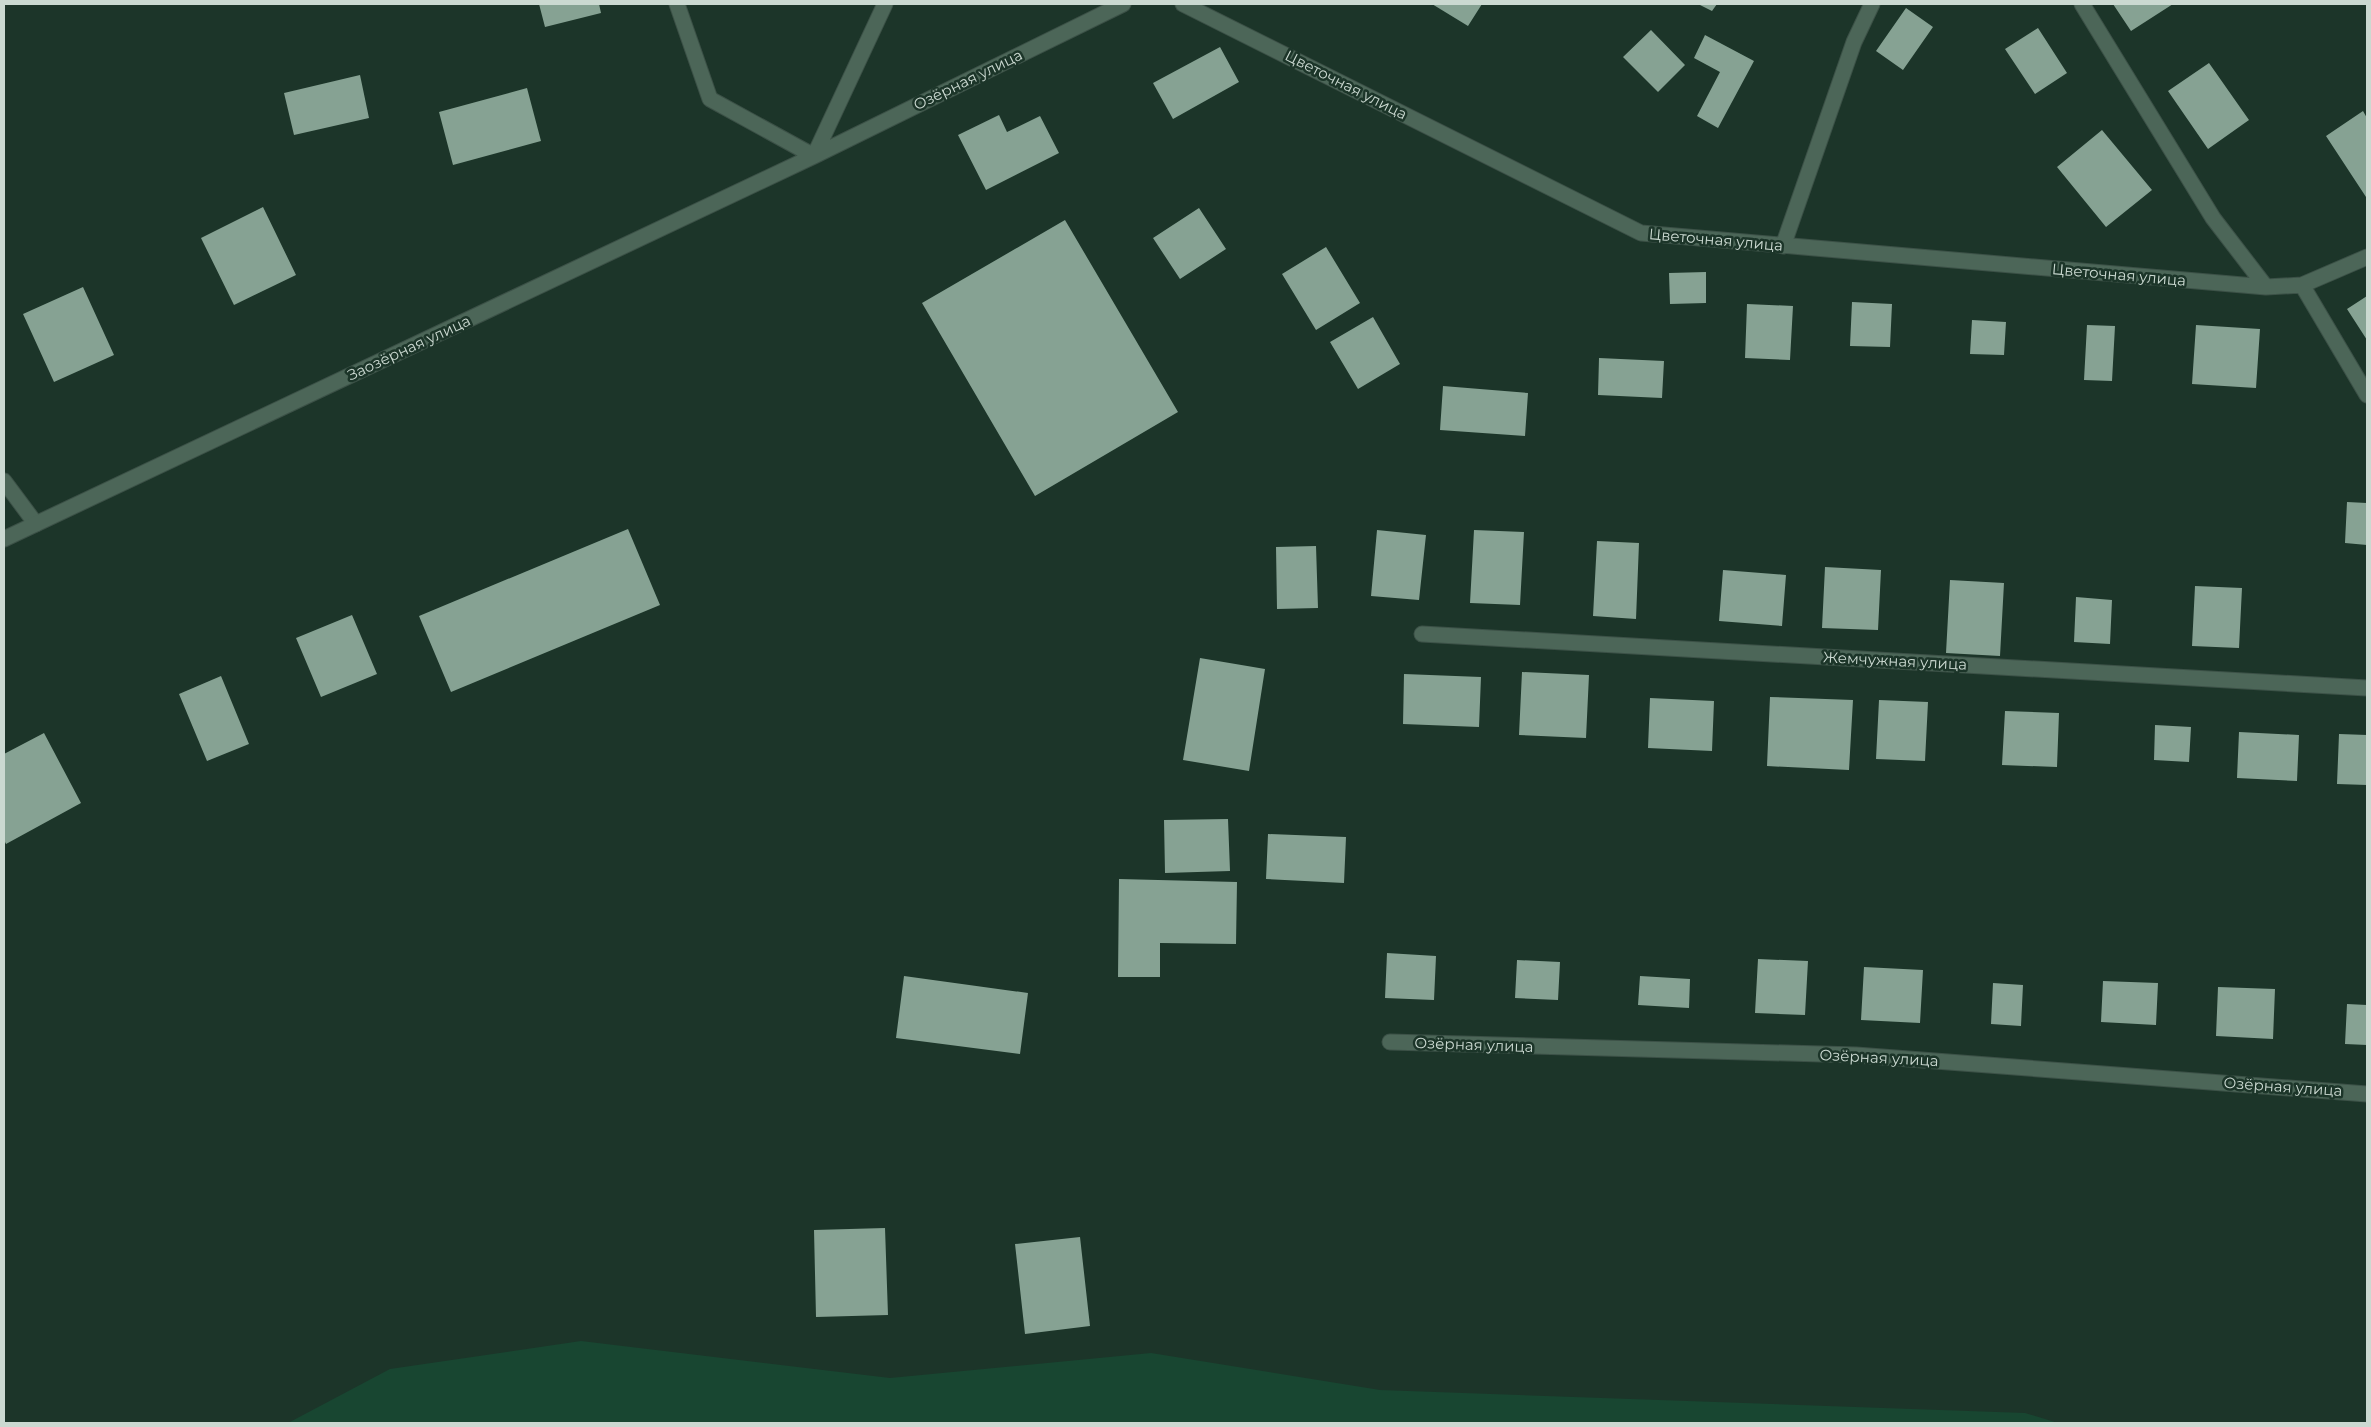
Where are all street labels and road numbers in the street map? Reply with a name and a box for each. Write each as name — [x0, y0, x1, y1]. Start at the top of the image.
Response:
street label: Озёрная улица — [910, 45, 1025, 114]
street label: Цветочная улица — [1282, 46, 1410, 124]
street label: Цветочная улица — [1648, 224, 1784, 255]
street label: Цветочная улица — [2051, 259, 2187, 290]
street label: Заозёрная улица — [344, 311, 473, 384]
street label: Жемчужная улица — [1823, 647, 1967, 674]
street label: Озёрная улица — [1414, 1033, 1534, 1056]
street label: Озёрная улица — [1819, 1045, 1939, 1070]
street label: Озёрная улица — [2223, 1073, 2343, 1100]

